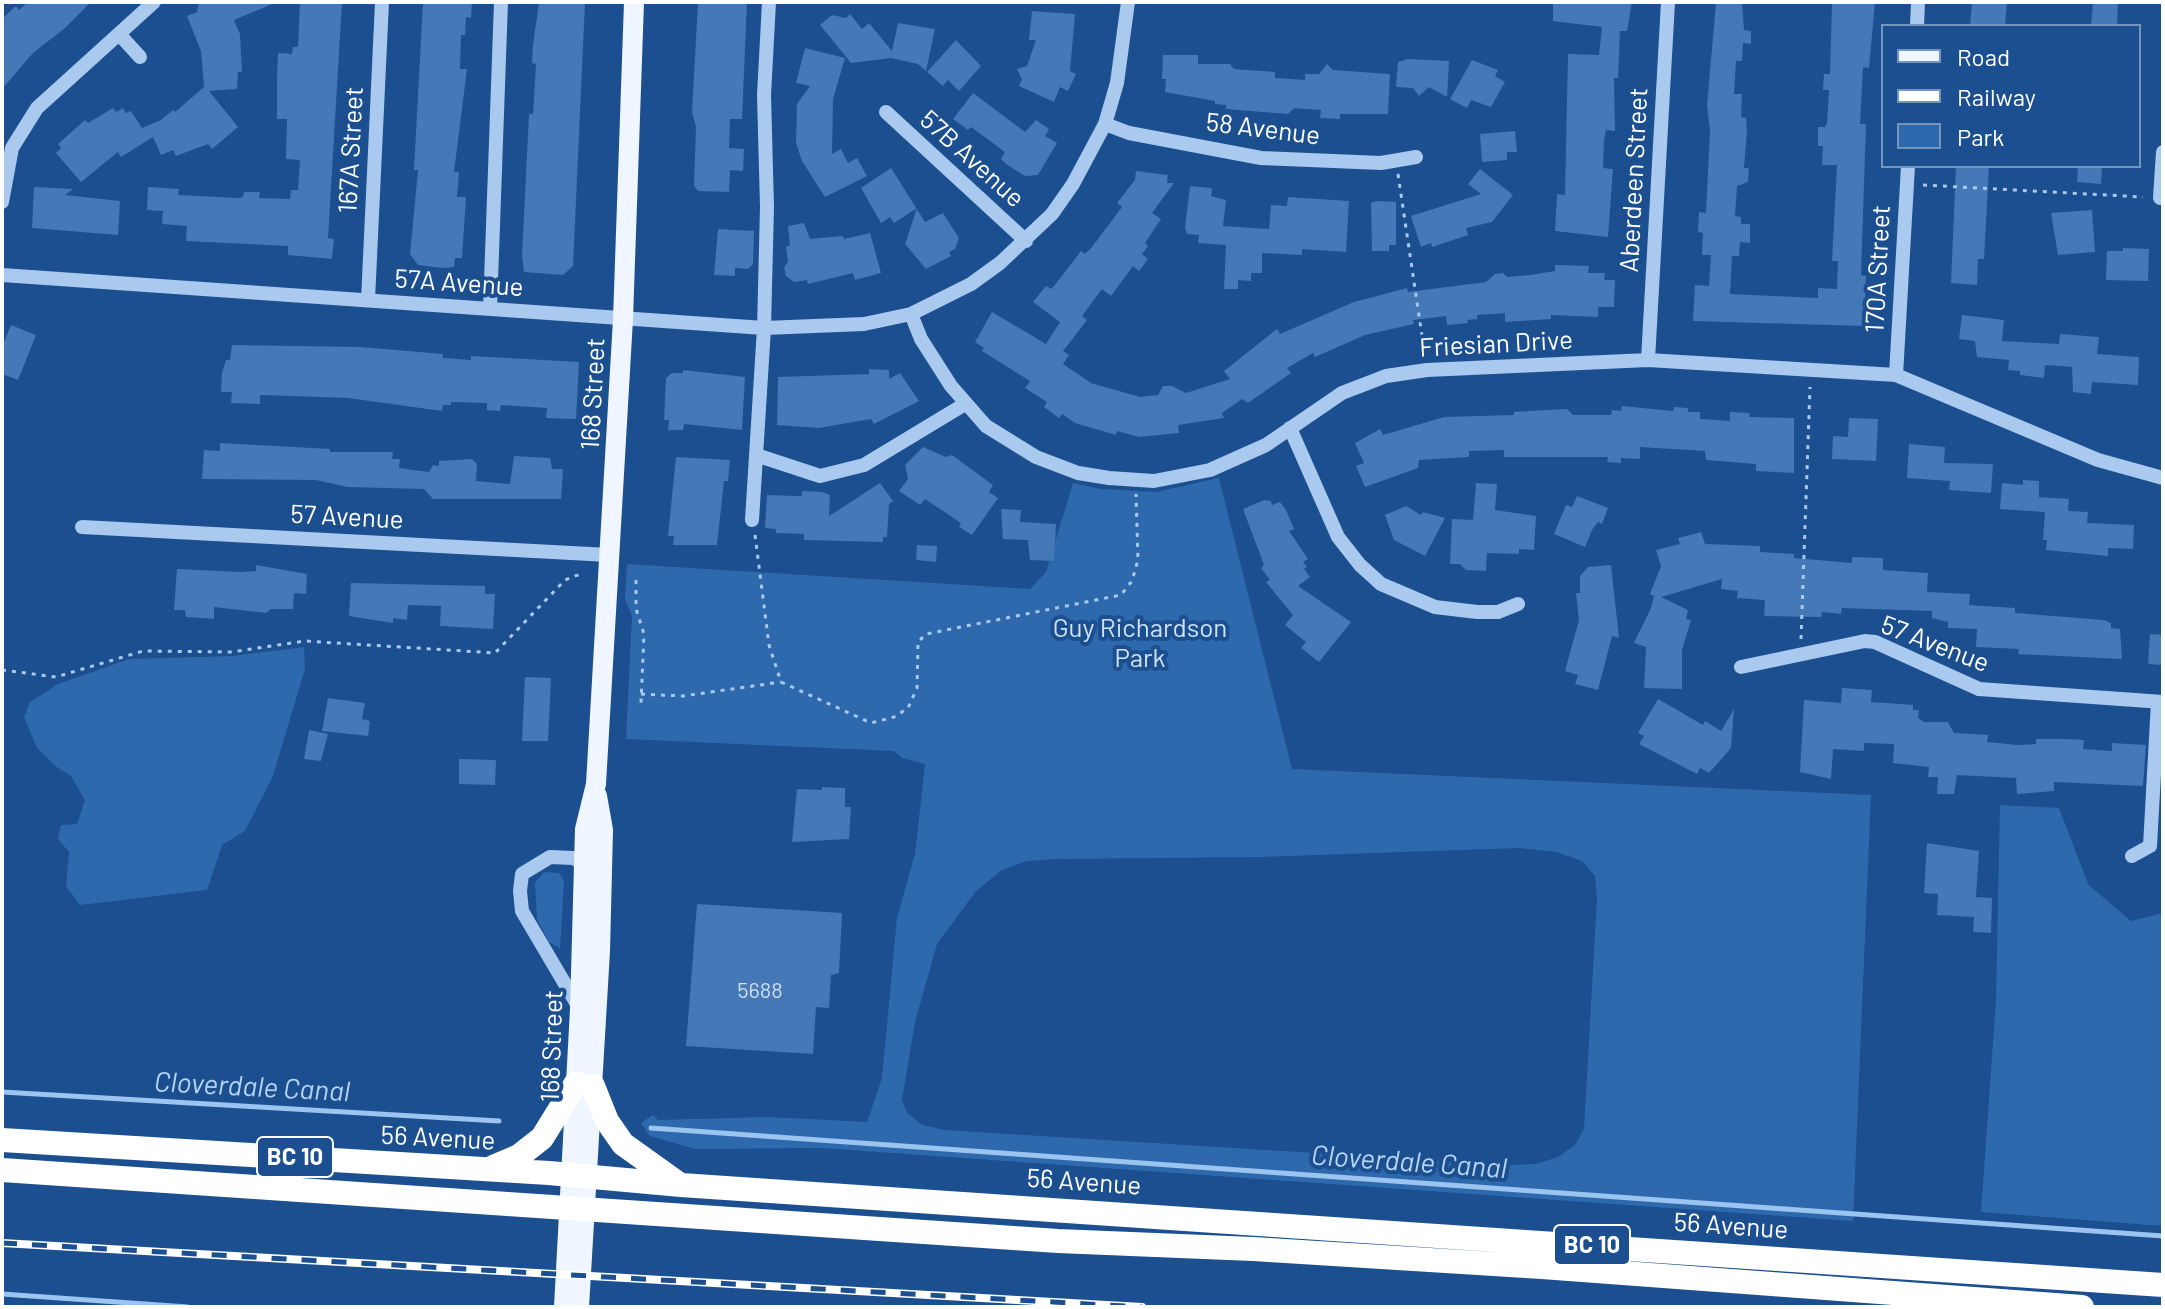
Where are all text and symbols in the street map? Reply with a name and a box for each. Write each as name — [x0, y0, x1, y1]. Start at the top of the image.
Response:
legend — [1881, 24, 2141, 168]
text: Road — [1957, 42, 2010, 71]
text: Railway — [1957, 82, 2036, 111]
street label: 167A Street — [332, 86, 370, 214]
street label: Aberdeen Street — [1614, 87, 1654, 273]
street label: 57B Avenue — [913, 104, 1031, 214]
street label: 58 Avenue — [1204, 107, 1322, 151]
text: Park — [1957, 122, 2004, 151]
street label: 170A Street — [1859, 204, 1897, 334]
street label: 57A Avenue — [393, 263, 525, 303]
street label: Friesian Drive — [1418, 324, 1574, 364]
street label: 168 Street — [574, 337, 612, 451]
street label: 57 Avenue — [290, 498, 404, 536]
street label: 57 Avenue — [1876, 609, 1994, 679]
park label: Guy Richardson Park — [1053, 612, 1227, 674]
house number: 5688 — [737, 978, 783, 1004]
street label: 168 Street — [534, 989, 570, 1103]
water label: Cloverdale Canal — [153, 1065, 351, 1109]
street label: 56 Avenue — [380, 1119, 496, 1157]
road number: BC 10 — [257, 1137, 333, 1177]
water label: Cloverdale Canal — [1310, 1138, 1508, 1186]
street label: 56 Avenue — [1026, 1162, 1142, 1202]
street label: 56 Avenue — [1673, 1206, 1789, 1246]
road number: BC 10 — [1554, 1225, 1630, 1265]

